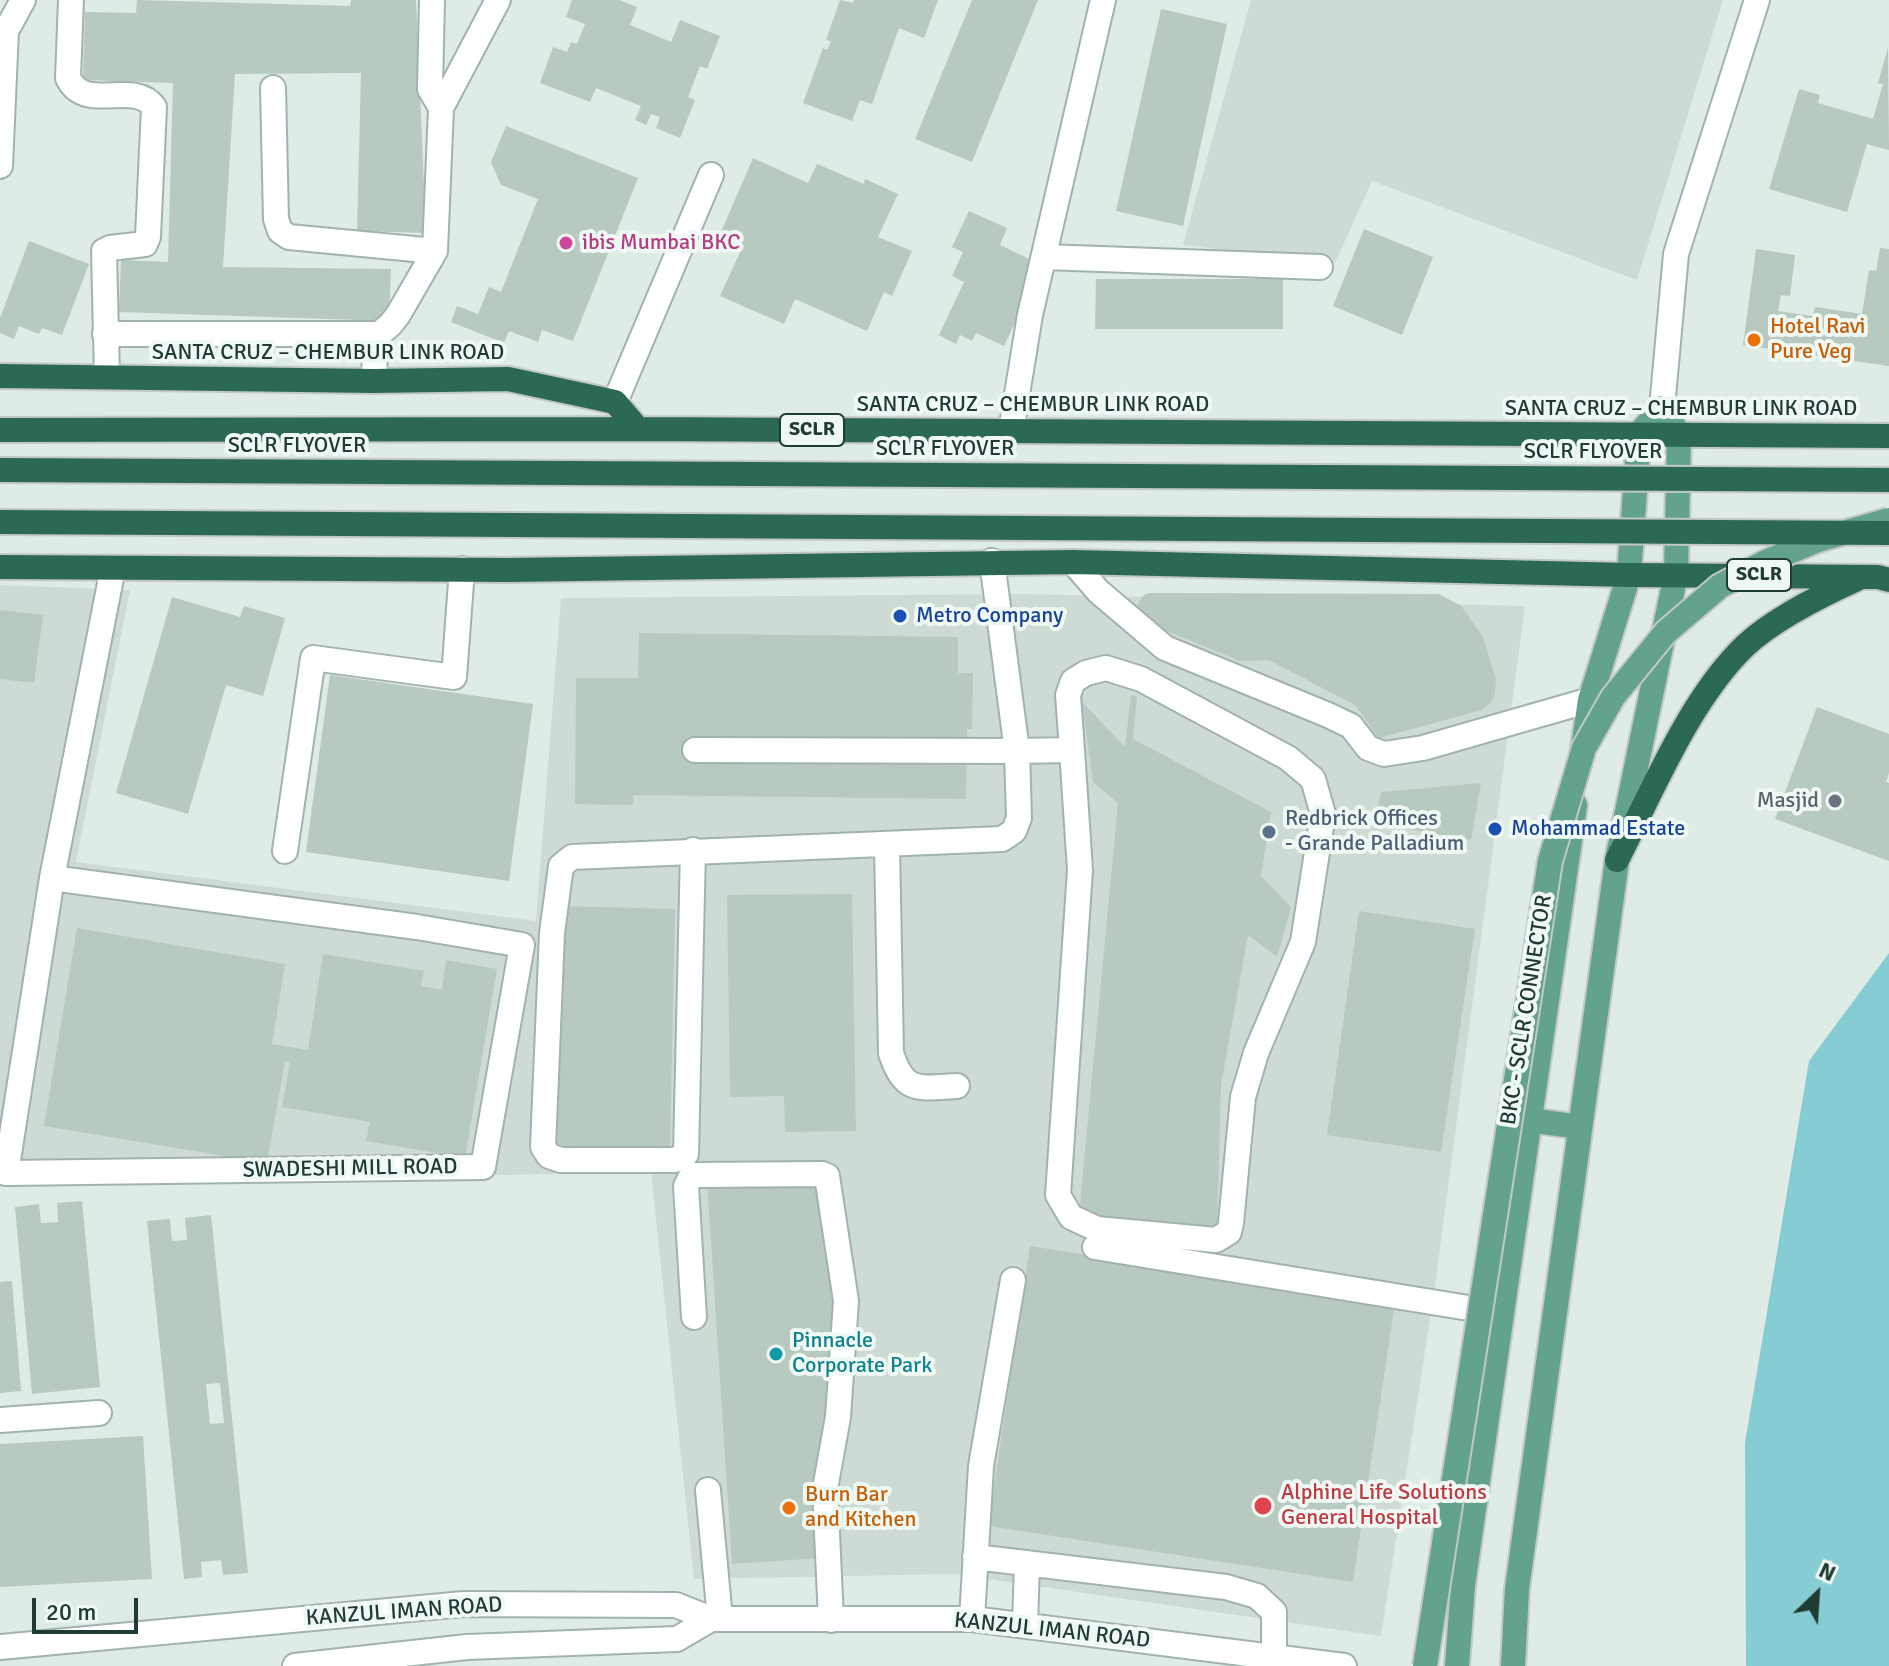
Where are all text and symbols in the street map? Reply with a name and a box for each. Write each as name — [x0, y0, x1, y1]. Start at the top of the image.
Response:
place label: ibis Mumbai BKC — [582, 230, 740, 256]
marker: ibis Mumbai BKC — [557, 234, 575, 252]
place label: Hotel Ravi Pure Veg — [1770, 314, 1865, 366]
marker: Hotel Ravi Pure Veg — [1745, 331, 1763, 349]
street label: SANTA CRUZ – CHEMBUR LINK ROAD — [152, 340, 504, 366]
street label: SANTA CRUZ – CHEMBUR LINK ROAD — [857, 392, 1209, 418]
street label: SANTA CRUZ – CHEMBUR LINK ROAD — [1505, 396, 1857, 422]
road number: SCLR — [780, 414, 844, 446]
street label: SCLR FLYOVER — [228, 433, 366, 459]
street label: SCLR FLYOVER — [876, 436, 1014, 462]
street label: SCLR FLYOVER — [1524, 439, 1662, 465]
road number: SCLR — [1727, 559, 1791, 591]
place label: Metro Company — [916, 603, 1063, 629]
marker: Metro Company — [891, 607, 909, 625]
place label: Masjid — [1757, 788, 1819, 814]
marker: Masjid — [1826, 792, 1844, 810]
place label: Redbrick Offices - Grande Palladium — [1285, 806, 1464, 858]
place label: Mohammad Estate — [1511, 816, 1685, 842]
marker: Mohammad Estate — [1486, 820, 1504, 838]
marker: Redbrick Offices - Grande Palladium — [1260, 823, 1278, 841]
street label: BKC - SCLR CONNECTOR — [1496, 893, 1558, 1127]
street label: SWADESHI MILL ROAD — [242, 1154, 458, 1184]
place label: Pinnacle Corporate Park — [792, 1328, 932, 1380]
marker: Pinnacle Corporate Park — [767, 1345, 785, 1363]
place label: Alphine Life Solutions General Hospital — [1281, 1480, 1487, 1532]
place label: Burn Bar and Kitchen — [805, 1482, 916, 1534]
marker: Alphine Life Solutions General Hospital — [1252, 1495, 1274, 1517]
marker: Burn Bar and Kitchen — [780, 1499, 798, 1517]
north arrow — [1777, 1554, 1857, 1634]
text: N — [1815, 1556, 1840, 1587]
scale bar — [36, 1582, 142, 1632]
street label: KANZUL IMAN ROAD — [305, 1592, 503, 1632]
text: 20 m — [46, 1597, 96, 1627]
street label: KANZUL IMAN ROAD — [953, 1608, 1151, 1654]

